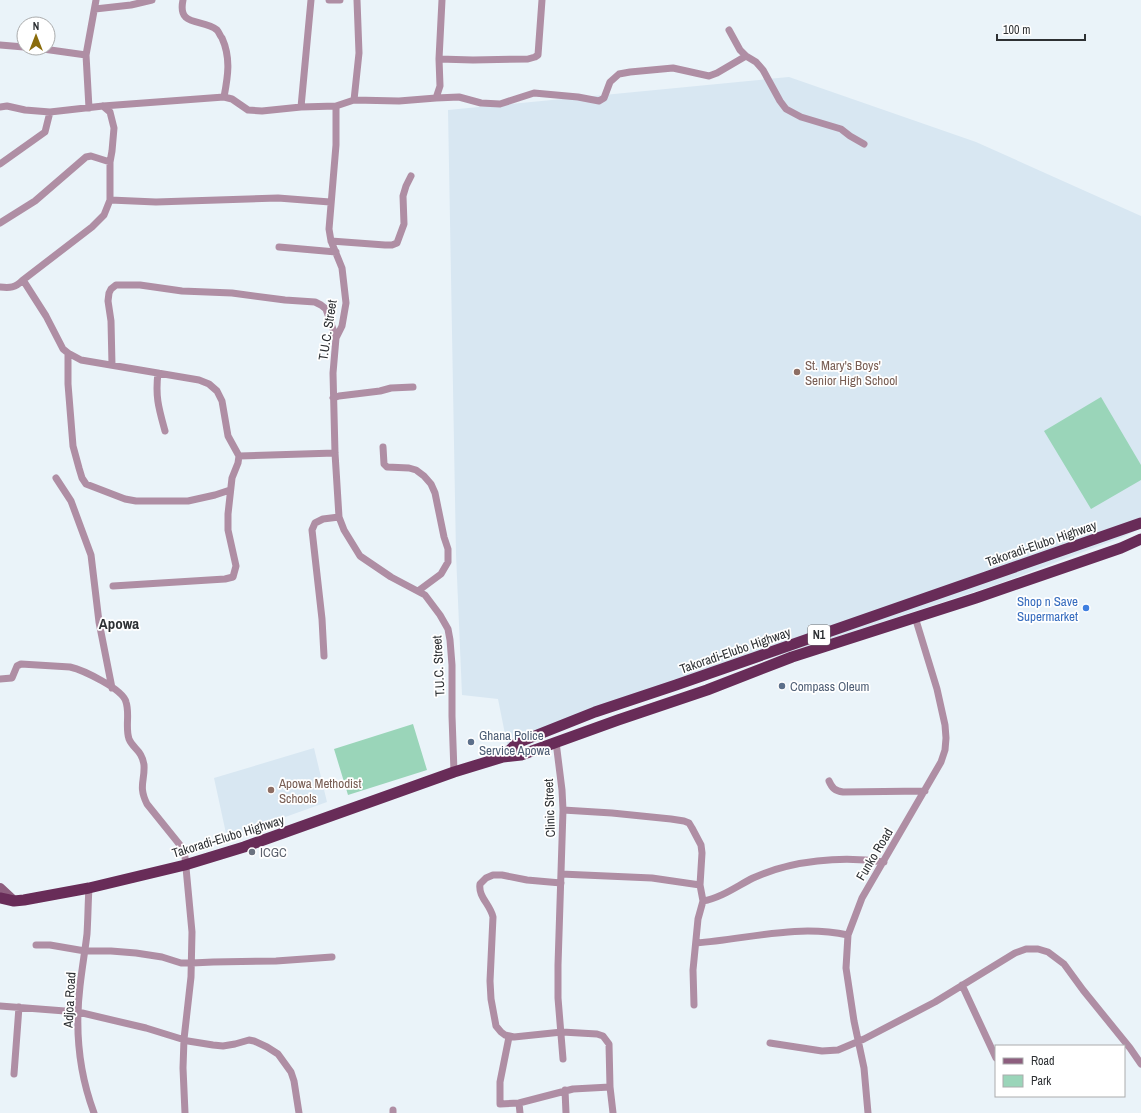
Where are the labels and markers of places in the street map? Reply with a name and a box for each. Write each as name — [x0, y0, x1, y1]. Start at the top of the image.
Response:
place label: St. Mary's Boys' Senior High School — [805, 357, 897, 389]
marker: St. Mary's Boys' Senior High School — [792, 367, 802, 377]
place label: Shop n Save Supermarket — [1017, 593, 1078, 625]
marker: Shop n Save Supermarket — [1081, 603, 1091, 613]
place label: Compass Oleum — [790, 678, 869, 695]
marker: Compass Oleum — [777, 681, 787, 691]
place label: Ghana Police Service Apowa — [479, 727, 550, 759]
marker: Ghana Police Service Apowa — [466, 737, 476, 747]
place label: Apowa Methodist Schools — [278, 775, 361, 807]
marker: Apowa Methodist Schools — [266, 785, 276, 795]
place label: ICGC — [260, 844, 287, 861]
marker: ICGC — [247, 847, 257, 857]

